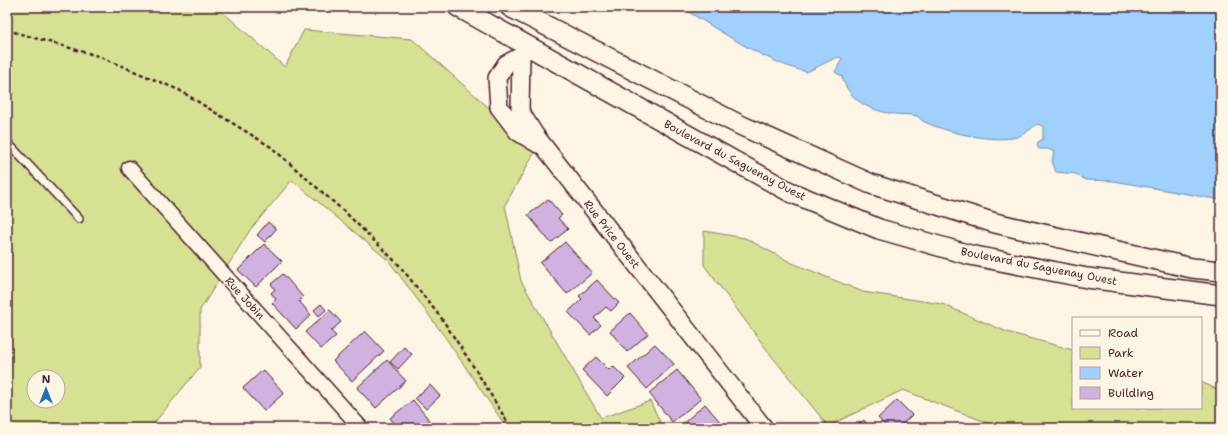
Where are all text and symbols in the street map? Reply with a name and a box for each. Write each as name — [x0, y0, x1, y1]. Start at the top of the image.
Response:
street label: Boulevard du Saguenay Ouest — [661, 116, 809, 204]
street label: Rue Price Ouest — [580, 197, 643, 272]
street label: Boulevard du Saguenay Ouest — [959, 244, 1119, 289]
street label: Rue Jobin — [221, 274, 268, 323]
legend — [1072, 317, 1202, 409]
text: Road — [1108, 325, 1139, 341]
text: Park — [1108, 345, 1134, 361]
text: Water — [1108, 365, 1144, 381]
north arrow — [26, 369, 66, 409]
text: N — [42, 372, 51, 387]
text: Building — [1108, 385, 1154, 401]

